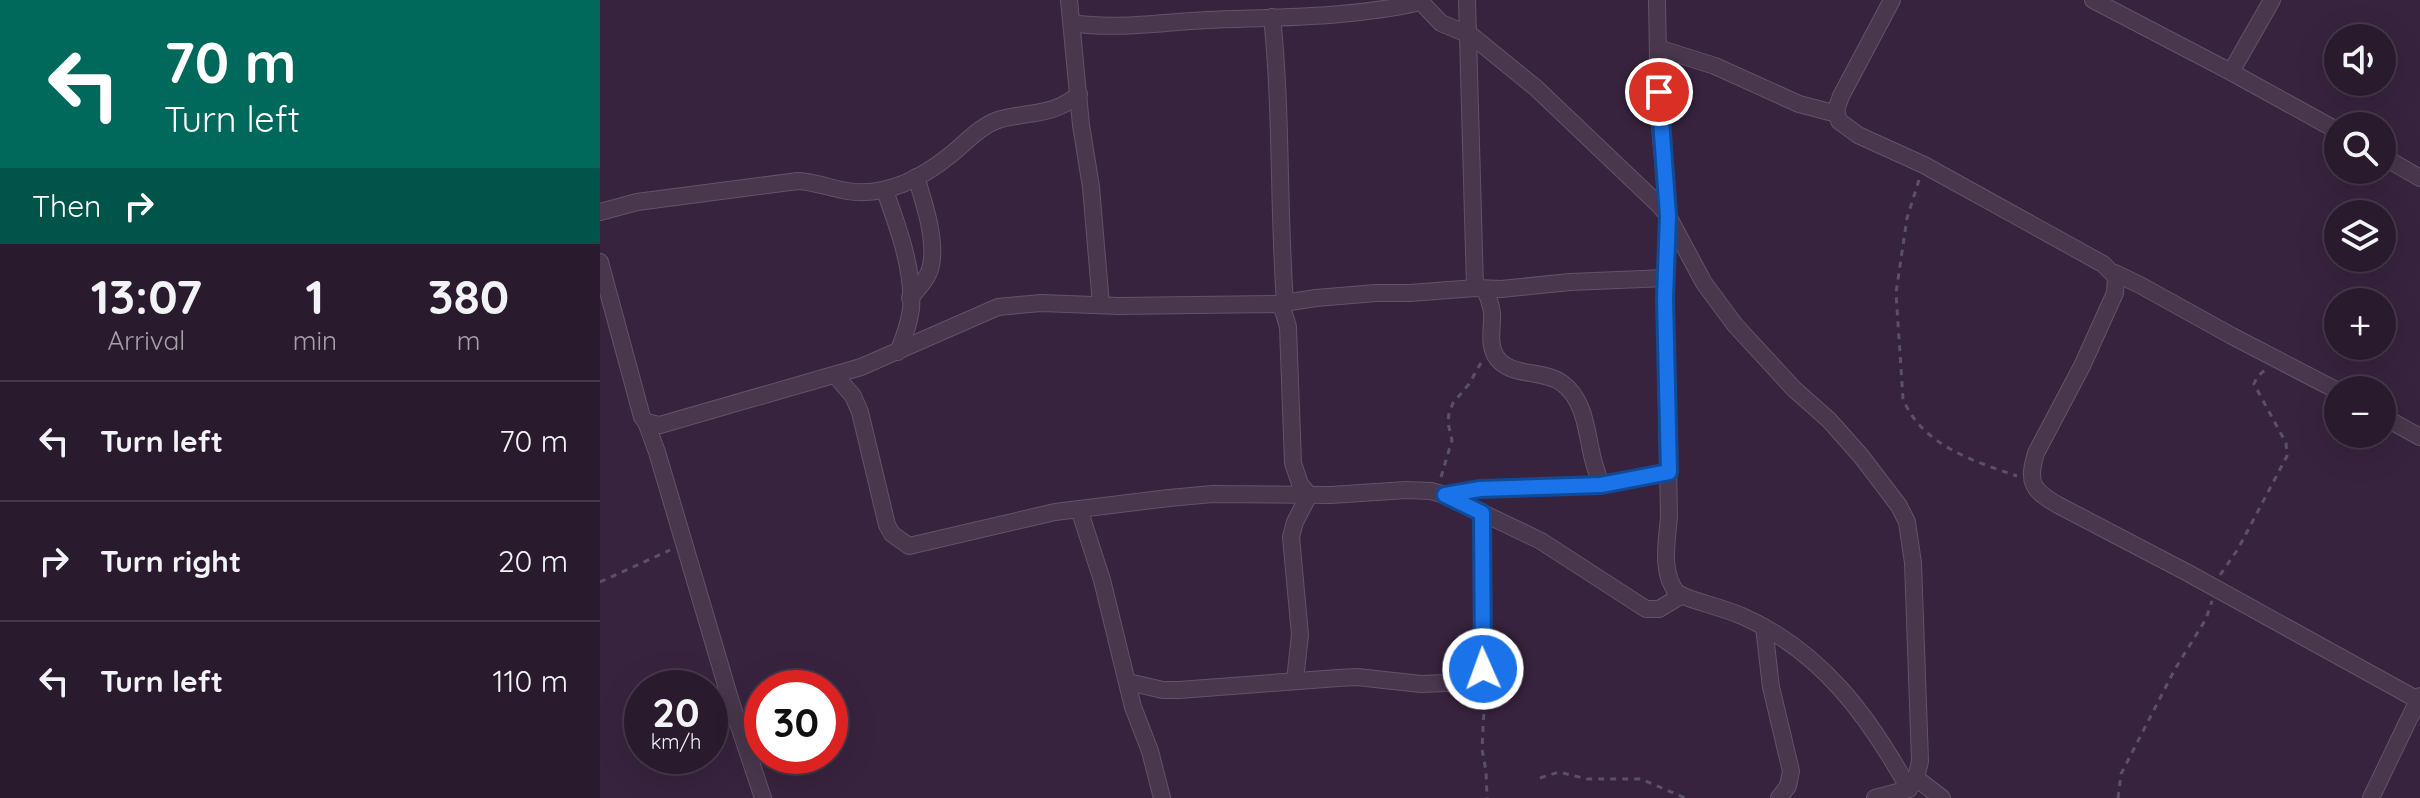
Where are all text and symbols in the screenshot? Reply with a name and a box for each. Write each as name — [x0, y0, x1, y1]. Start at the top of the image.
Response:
map controls — [2324, 24, 2396, 448]
button: sound — [2324, 24, 2396, 96]
text: 70 m — [164, 27, 296, 97]
icon: left — [32, 32, 136, 136]
pin — [1625, 58, 1693, 126]
icon: arrive — [1637, 70, 1681, 114]
text: Turn left — [164, 96, 300, 141]
button: search — [2324, 112, 2396, 184]
icon: right — [117, 184, 161, 228]
text: Then — [32, 187, 101, 225]
button: layers — [2324, 200, 2396, 272]
text: 13:07 — [91, 266, 202, 326]
text: 1 — [306, 266, 324, 326]
text: 380 — [428, 266, 509, 326]
button: + — [2324, 288, 2396, 360]
text: Arrival — [107, 324, 185, 357]
text: min — [293, 324, 337, 357]
text: m — [457, 324, 480, 357]
button: − — [2324, 376, 2396, 448]
icon: left — [32, 419, 76, 463]
text: Turn left — [100, 422, 223, 460]
text: 70 m — [499, 422, 568, 460]
icon: right — [32, 539, 76, 583]
text: Turn right — [100, 542, 241, 580]
text: 20 m — [498, 542, 568, 580]
position arrow — [1441, 627, 1525, 711]
icon: left — [32, 659, 76, 703]
text: Turn left — [100, 662, 223, 700]
text: 110 m — [492, 662, 568, 700]
speed limit sign: 30 — [744, 670, 848, 774]
text: 20 — [652, 687, 700, 737]
text: km/h — [651, 729, 701, 754]

